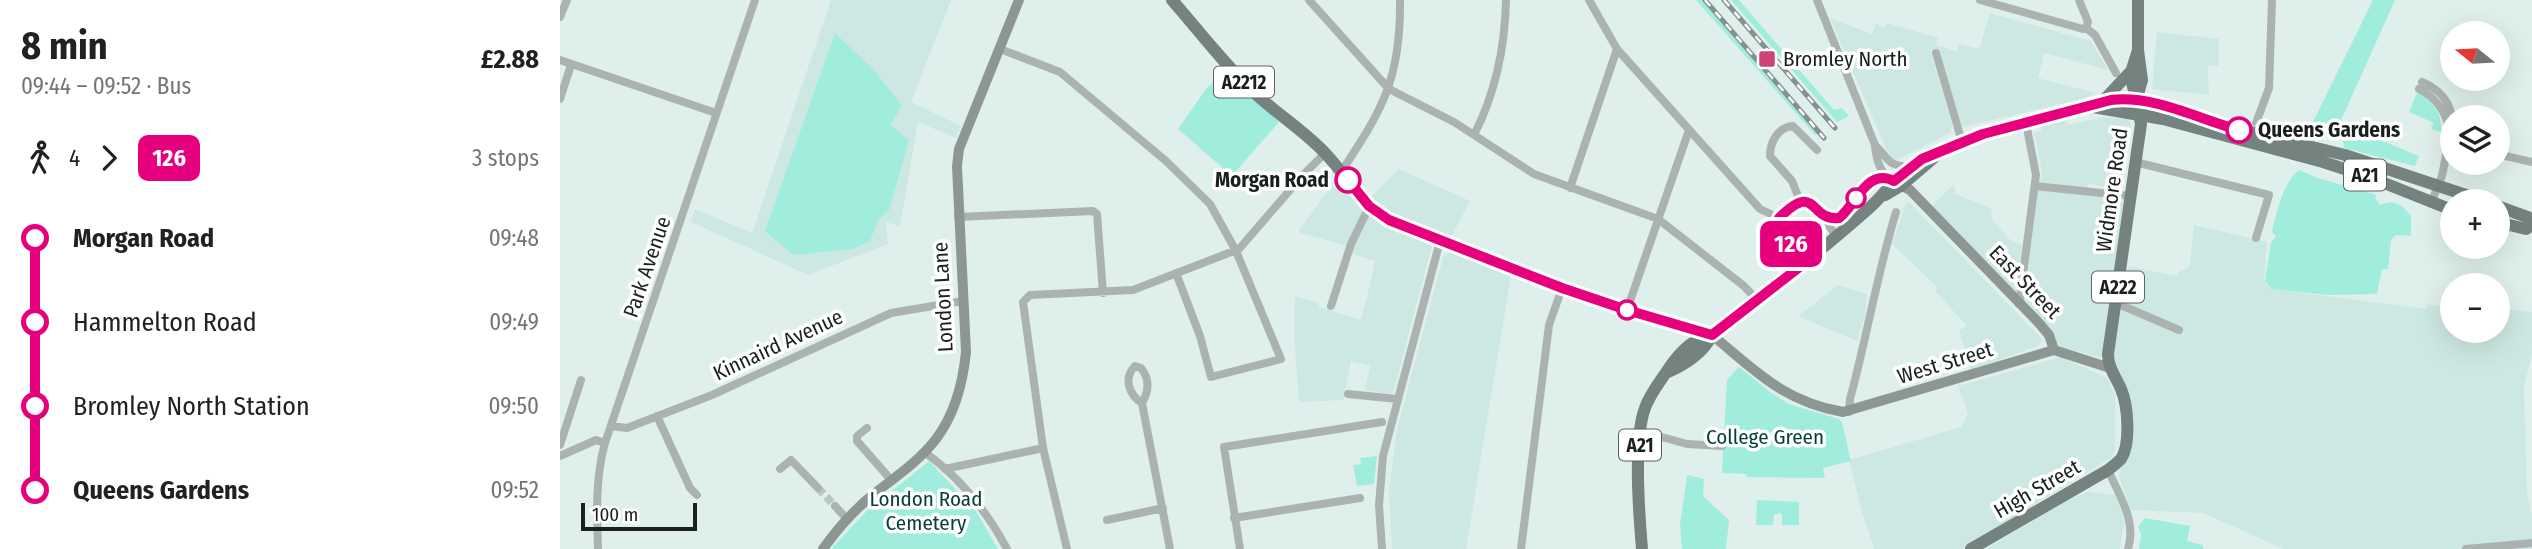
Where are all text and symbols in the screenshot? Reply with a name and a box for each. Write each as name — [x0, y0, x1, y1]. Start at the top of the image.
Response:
north arrow — [2440, 21, 2510, 91]
map controls — [2440, 21, 2510, 343]
text: 8 min — [21, 23, 108, 69]
text: £2.88 — [481, 44, 539, 75]
place label: Bromley North — [1783, 46, 1908, 72]
marker: Bromley North — [1757, 49, 1777, 69]
road number: A2212 — [1214, 66, 1274, 97]
text: 09:44 – 09:52 · Bus — [21, 72, 191, 100]
button: layers — [2440, 105, 2510, 175]
marker: Queens Gardens — [2226, 117, 2252, 143]
place label: Queens Gardens — [2258, 117, 2400, 143]
street label: Widmore Road — [2090, 126, 2134, 254]
icon: walk — [21, 139, 59, 177]
icon: forward — [90, 139, 128, 177]
text: 4 — [69, 144, 80, 172]
text: 126 — [152, 144, 186, 172]
text: 3 stops — [472, 144, 539, 172]
road number: A21 — [2344, 160, 2386, 190]
place label: Morgan Road — [1215, 167, 1329, 193]
marker: Morgan Road — [1335, 167, 1361, 193]
unlabelled marker — [1846, 188, 1866, 208]
button: + — [2440, 189, 2510, 259]
street label: Park Avenue — [618, 213, 676, 321]
line badge: 126 — [1751, 221, 1831, 267]
text: Morgan Road — [73, 223, 214, 254]
text: 09:48 — [489, 224, 539, 252]
text: 126 — [1774, 230, 1808, 258]
street label: East Street — [1984, 240, 2066, 324]
street label: London Lane — [927, 241, 959, 353]
road number: A222 — [2092, 272, 2144, 302]
button: − — [2440, 273, 2510, 343]
unlabelled marker — [1617, 300, 1637, 320]
street label: Kinnaird Avenue — [709, 304, 847, 386]
text: Hammelton Road — [73, 307, 257, 338]
text: 09:49 — [489, 308, 539, 336]
street label: West Street — [1894, 336, 1996, 390]
text: Bromley North Station — [73, 391, 310, 422]
text: 09:50 — [489, 392, 539, 420]
park label: College Green — [1706, 424, 1824, 450]
road number: A21 — [1619, 430, 1661, 460]
street label: High Street — [1989, 454, 2085, 524]
text: Queens Gardens — [73, 475, 249, 506]
text: 09:52 — [491, 476, 539, 504]
park label: London Road Cemetery — [870, 486, 982, 536]
scale bar — [581, 500, 696, 532]
text: 100 m — [592, 503, 638, 526]

